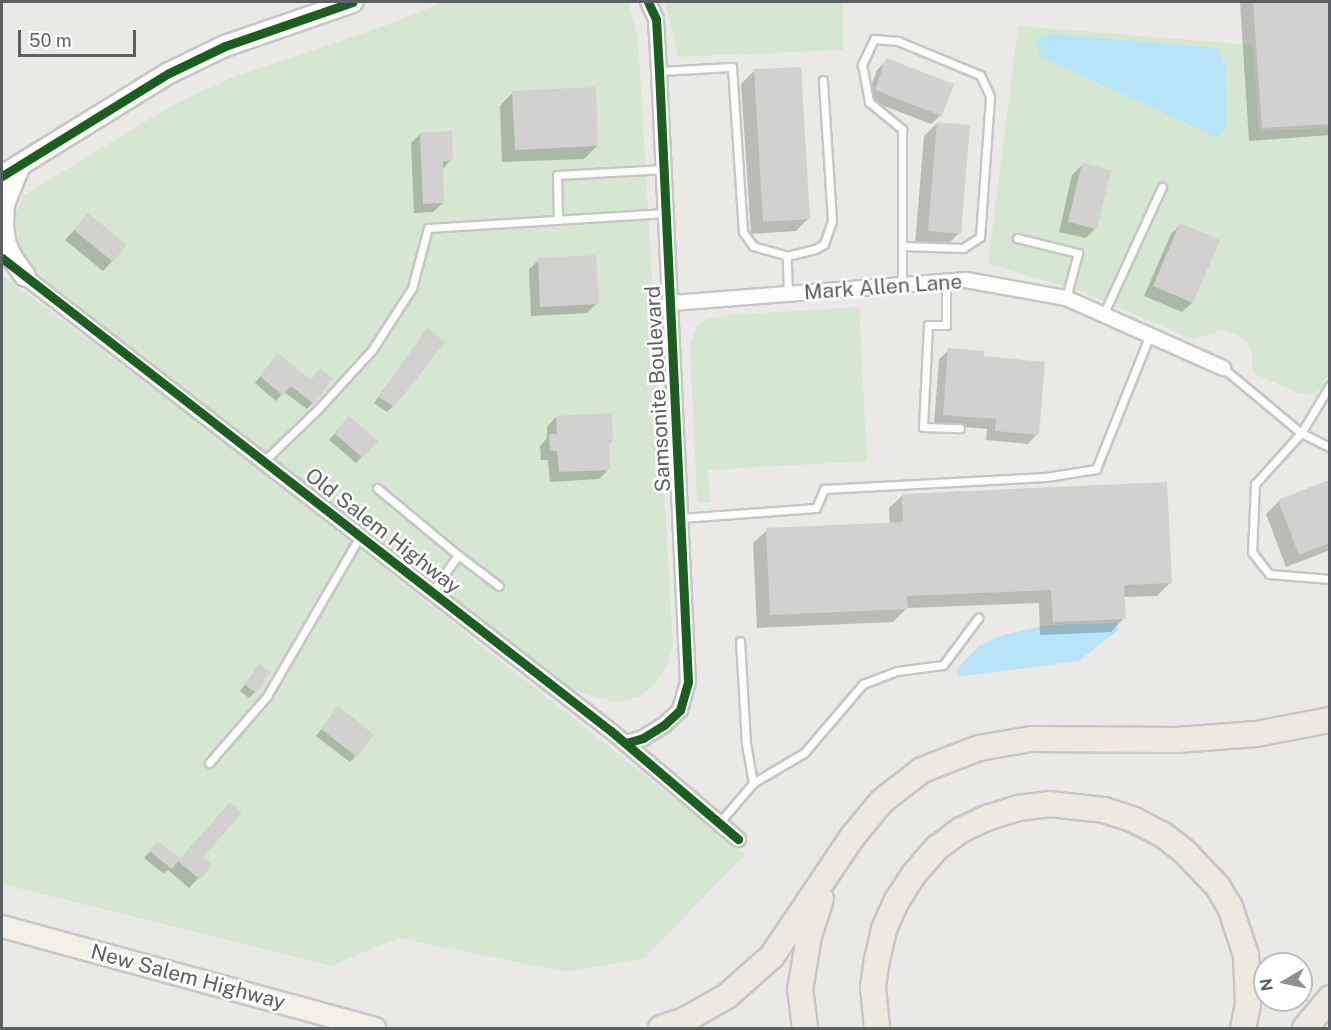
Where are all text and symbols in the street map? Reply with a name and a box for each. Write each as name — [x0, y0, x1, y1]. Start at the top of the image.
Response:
scale bar — [21, 18, 140, 56]
text: 50 m — [29, 30, 72, 51]
street label: Mark Allen Lane — [803, 269, 963, 305]
street label: Samsonite Boulevard — [640, 285, 676, 493]
street label: Old Salem Highway — [300, 463, 466, 599]
street label: New Salem Highway — [88, 939, 288, 1015]
north arrow — [1253, 952, 1313, 1012]
text: N — [1256, 977, 1277, 992]

